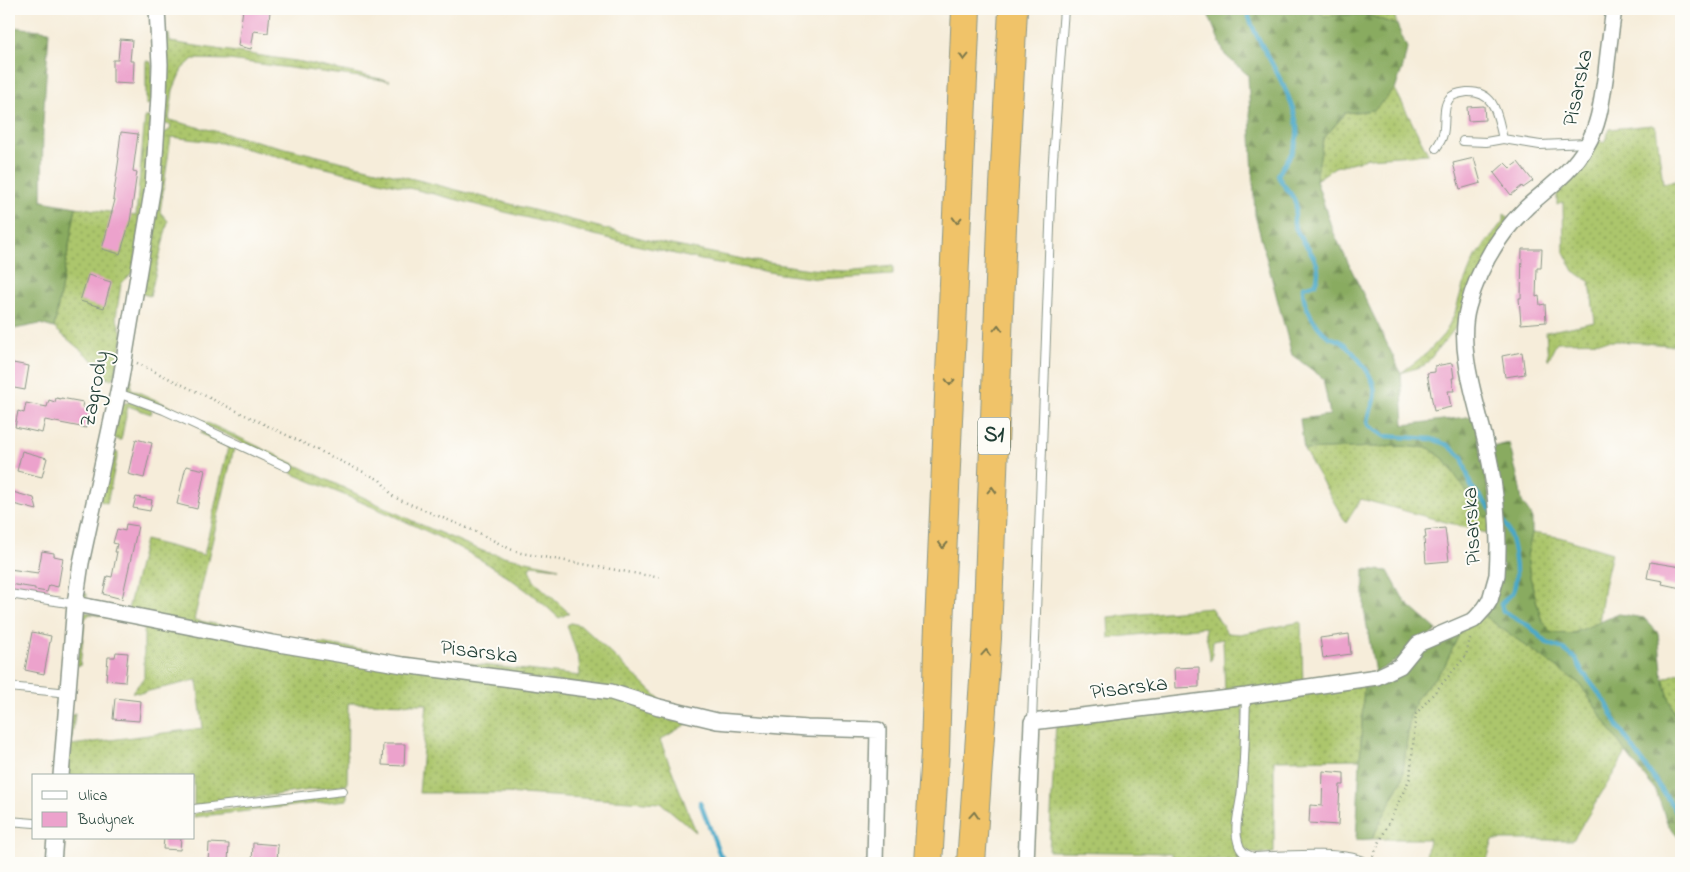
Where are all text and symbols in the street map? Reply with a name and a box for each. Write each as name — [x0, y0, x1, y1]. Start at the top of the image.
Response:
street label: Pisarska — [1555, 47, 1603, 129]
one-way arrow — [958, 54, 969, 62]
one-way arrow — [951, 216, 962, 224]
one-way arrow — [993, 324, 1003, 332]
street label: Zagrody — [73, 348, 120, 430]
one-way arrow — [945, 378, 956, 386]
road number: S1 — [978, 418, 1010, 454]
one-way arrow — [987, 486, 997, 494]
street label: Pisarska — [1455, 486, 1491, 566]
one-way arrow — [938, 541, 948, 549]
street label: Pisarska — [438, 632, 520, 674]
one-way arrow — [980, 648, 991, 656]
street label: Pisarska — [1088, 668, 1170, 710]
legend — [32, 774, 195, 840]
text: Ulica — [78, 785, 107, 807]
text: Budynek — [77, 809, 135, 832]
one-way arrow — [968, 810, 979, 818]

